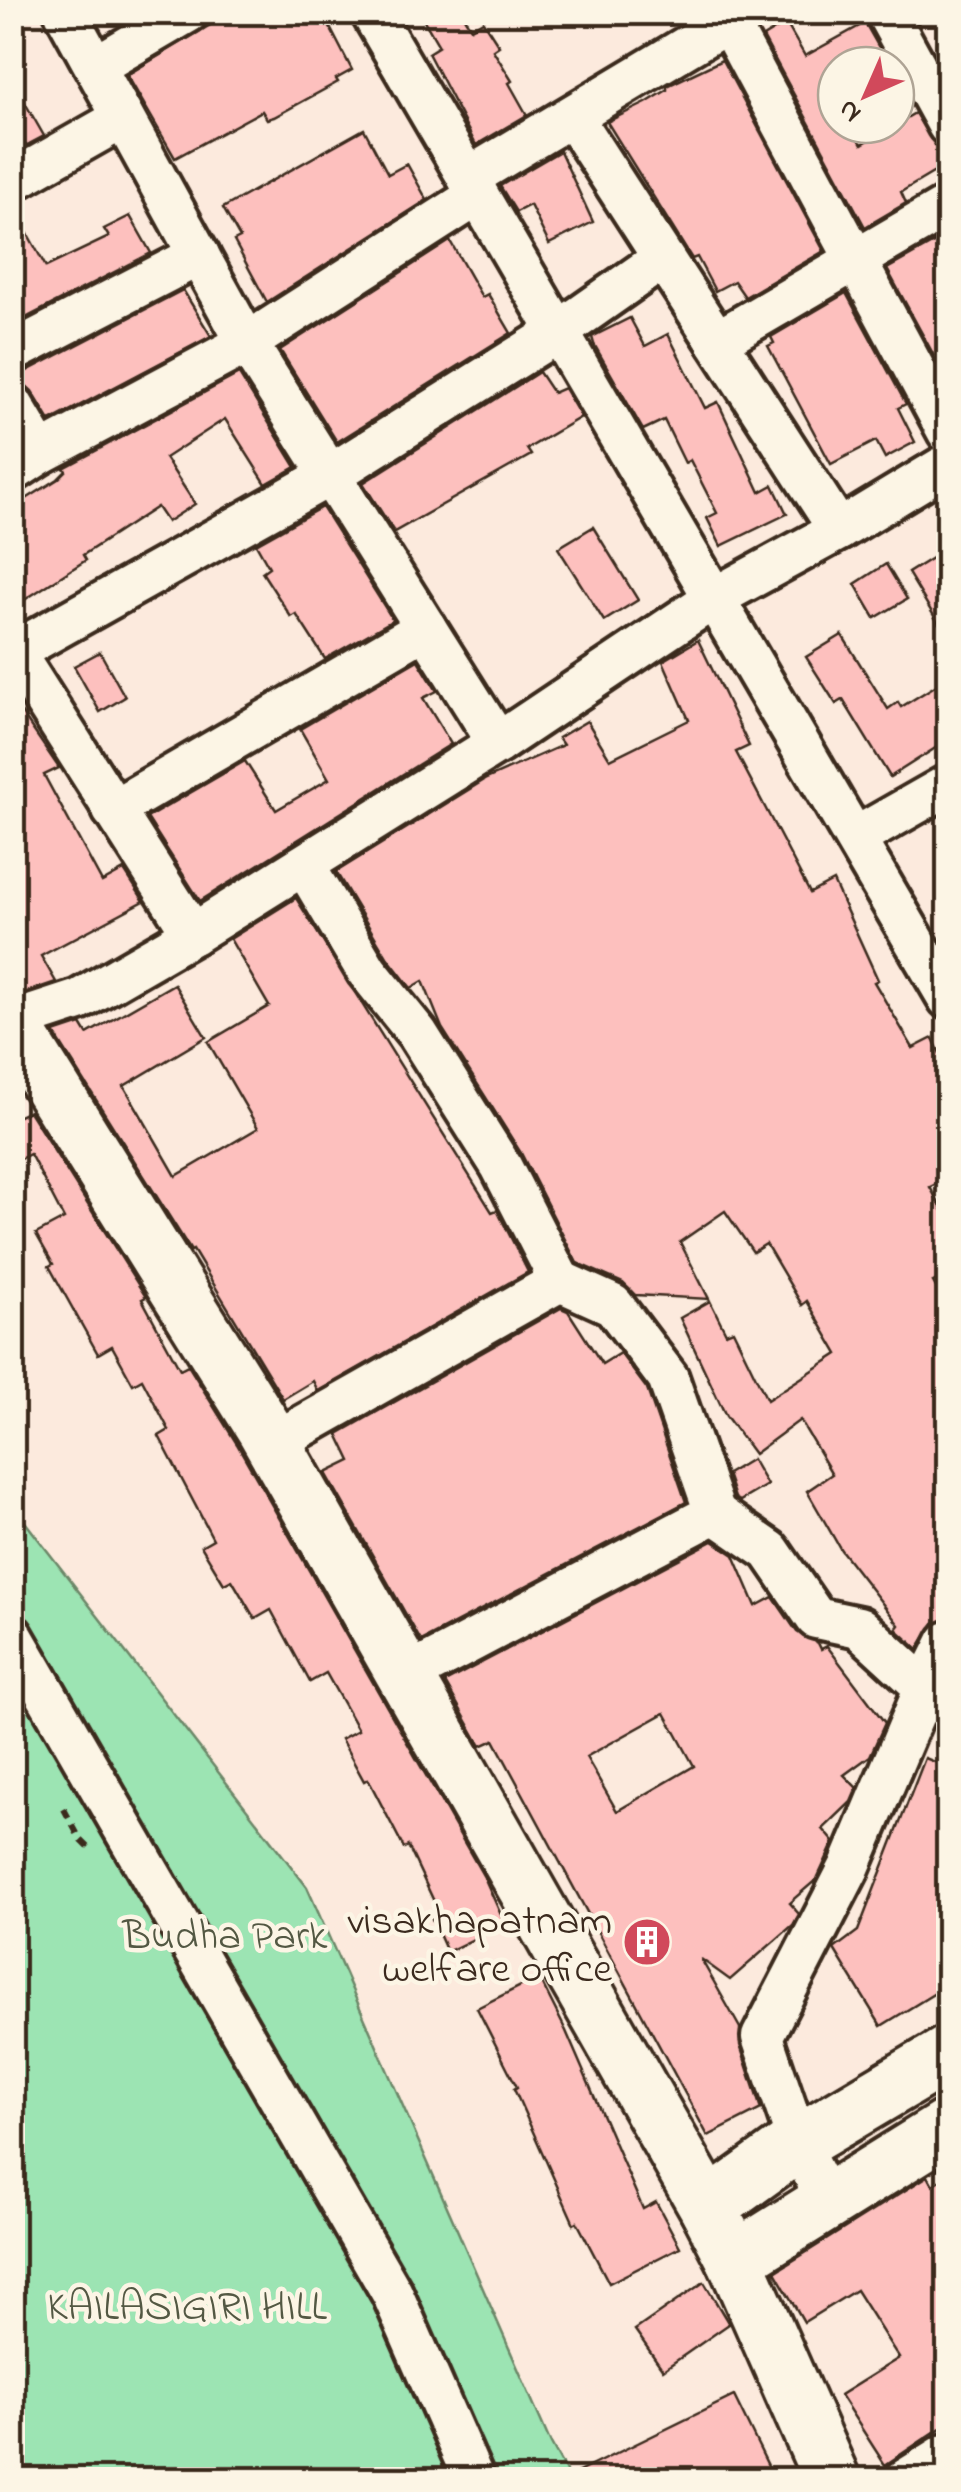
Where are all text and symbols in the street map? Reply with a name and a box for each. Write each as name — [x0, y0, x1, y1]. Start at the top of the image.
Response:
north arrow — [816, 45, 916, 145]
text: N — [830, 89, 872, 131]
place label: visakhapatnam welfare office — [348, 1892, 612, 2001]
park label: Budha Park — [122, 1907, 328, 1968]
building icon: visakhapatnam welfare office — [621, 1916, 673, 1968]
park label: KAILASIGIRI HILL — [47, 2278, 327, 2339]

